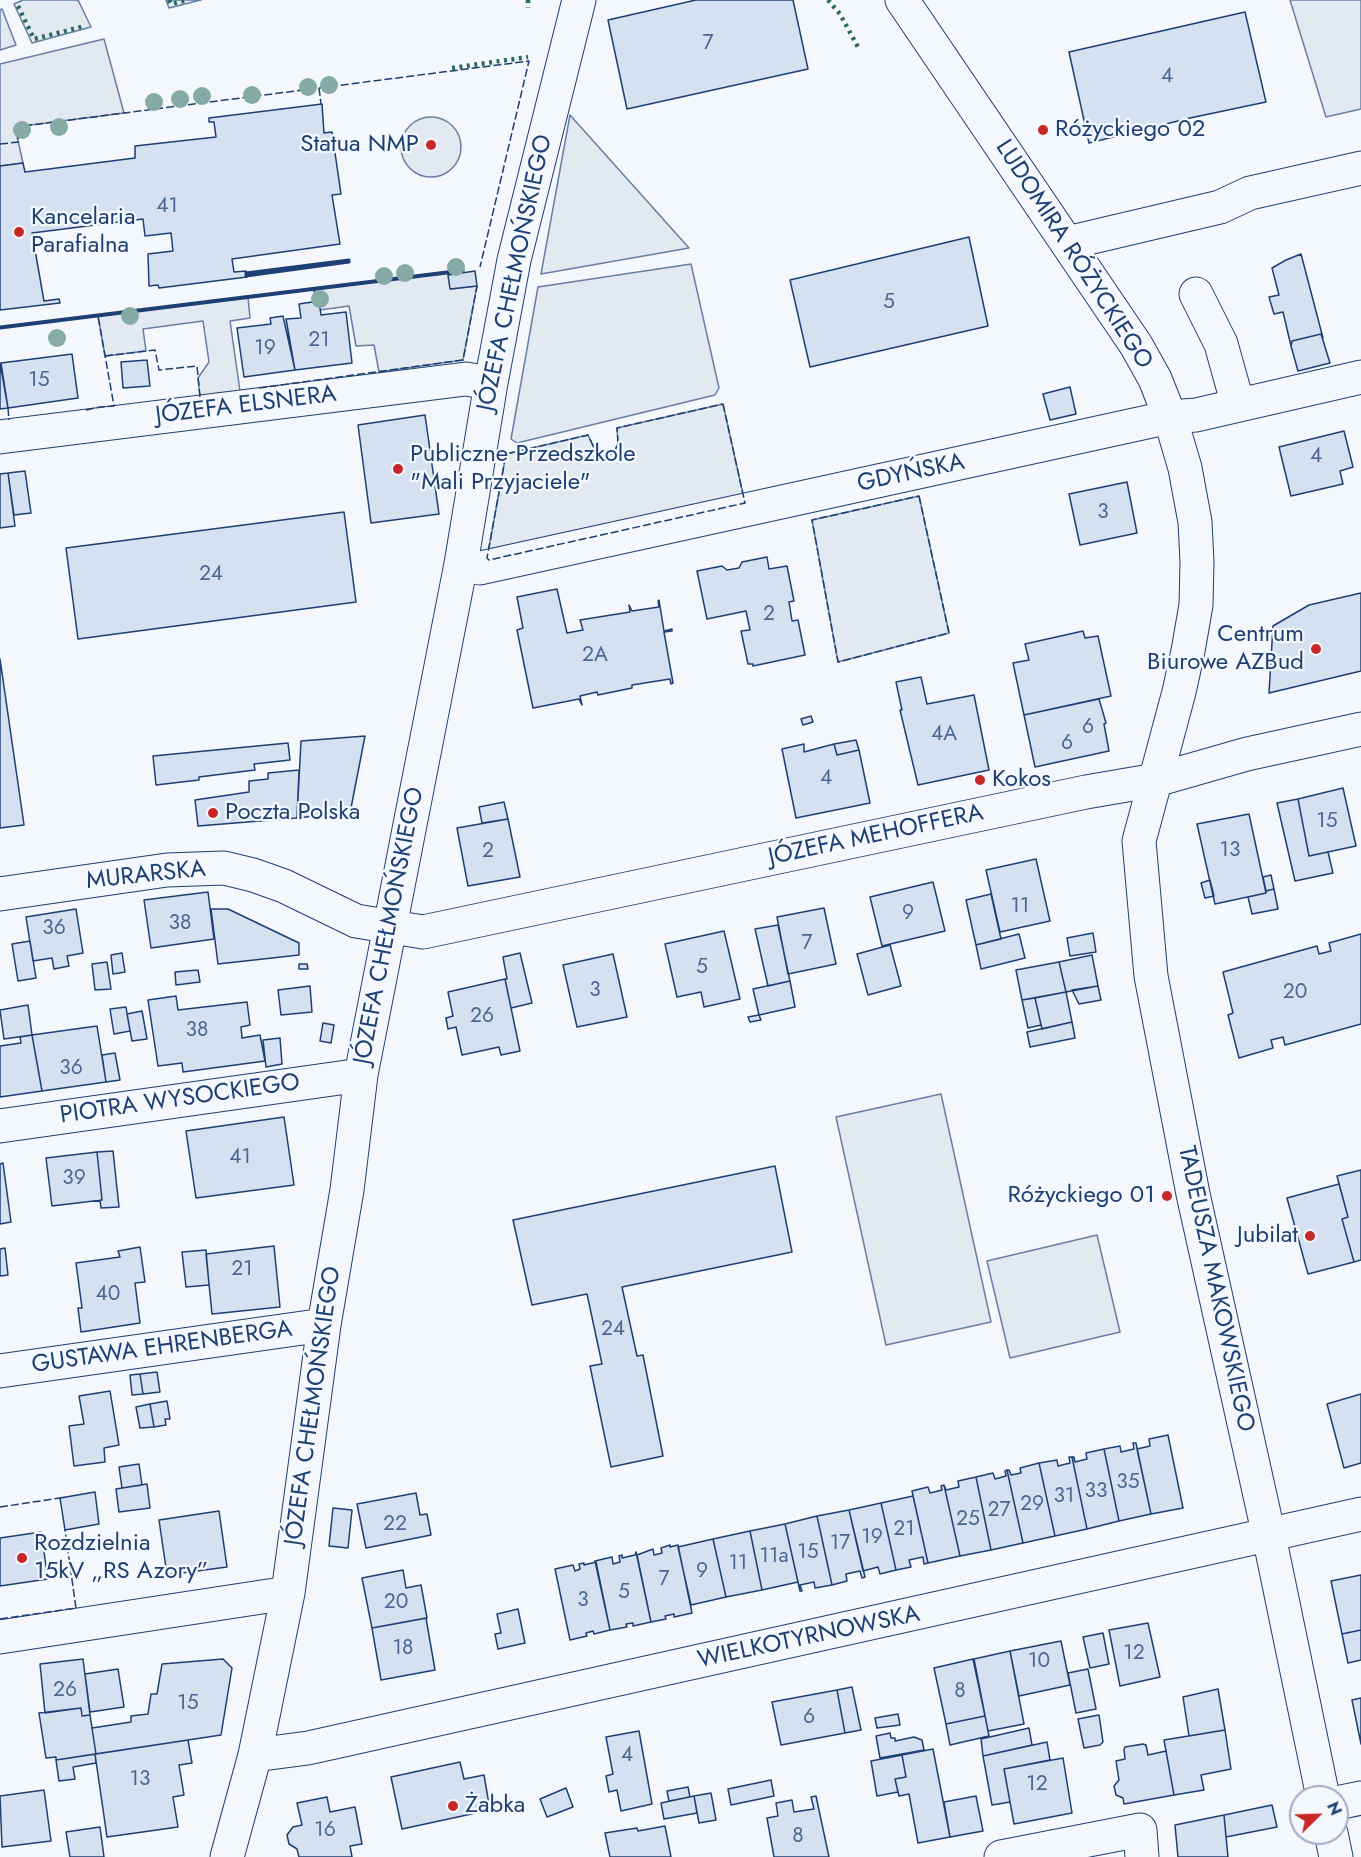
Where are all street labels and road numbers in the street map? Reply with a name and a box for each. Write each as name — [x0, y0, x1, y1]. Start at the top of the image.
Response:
street label: JÓZEFA CHEŁMOŃSKIEGO — [473, 132, 559, 414]
street label: LUDOMIRA RÓŻYCKIEGO — [988, 135, 1158, 375]
street label: JÓZEFA ELSNERA — [154, 381, 338, 431]
street label: GDYŃSKA — [855, 449, 967, 499]
street label: JÓZEFA CHEŁMOŃSKIEGO — [349, 785, 431, 1067]
street label: JÓZEFA MEHOFFERA — [766, 799, 986, 873]
street label: MURARSKA — [85, 855, 207, 897]
street label: PIOTRA WYSOCKIEGO — [58, 1069, 302, 1131]
street label: TADEUSZA MAKOWSKIEGO — [1171, 1143, 1259, 1435]
street label: JÓZEFA CHEŁMOŃSKIEGO — [280, 1265, 348, 1547]
street label: GUSTAWA EHRENBERGA — [30, 1315, 294, 1381]
street label: WIELKOTYRNOWSKA — [695, 1600, 923, 1676]

